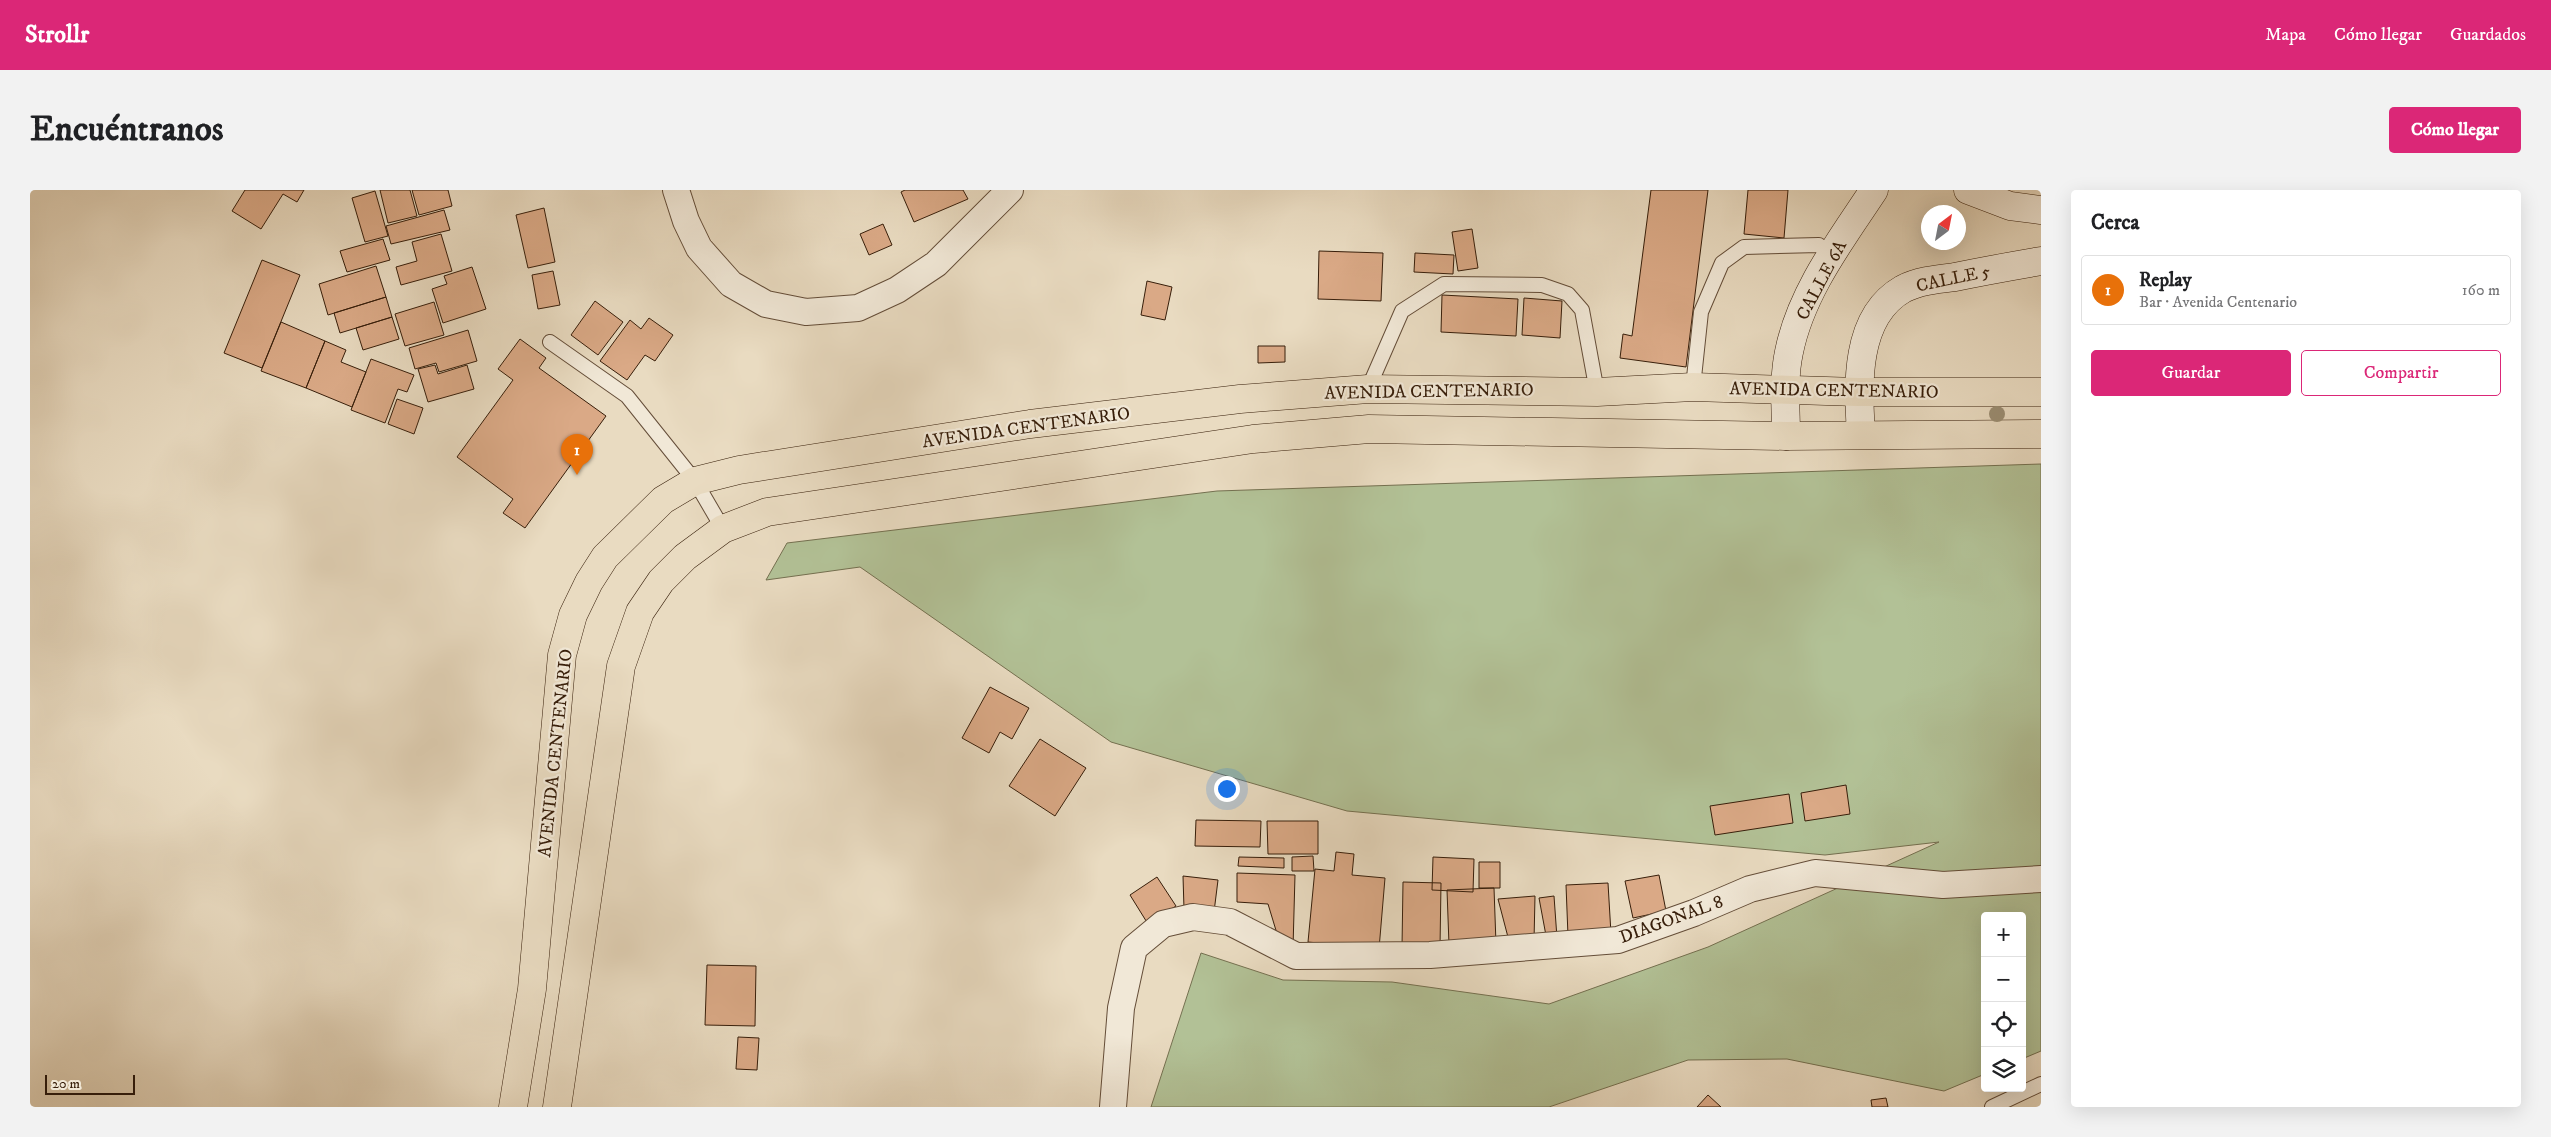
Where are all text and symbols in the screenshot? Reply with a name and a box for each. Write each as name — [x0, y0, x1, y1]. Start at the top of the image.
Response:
text: Strollr — [25, 20, 89, 50]
text: Mapa — [2265, 24, 2306, 46]
text: Cómo llegar — [2334, 24, 2422, 46]
text: Guardados — [2450, 24, 2526, 46]
button: Cómo llegar — [2389, 107, 2521, 153]
text: Encuéntranos — [30, 108, 224, 152]
north arrow — [1921, 205, 1966, 250]
text: Cerca — [2091, 210, 2139, 236]
street label: CALLE 6A — [1792, 237, 1852, 324]
street label: CALLE 5 — [1914, 260, 1992, 298]
text: Replay — [2139, 269, 2192, 292]
text: 1 — [2105, 280, 2111, 300]
text: 160 m — [2462, 280, 2500, 300]
text: Bar · Avenida Centenario — [2139, 292, 2297, 312]
button: Guardar — [2091, 350, 2291, 396]
button: Compartir — [2301, 350, 2501, 396]
street label: AVENIDA CENTENARIO — [1729, 378, 1939, 404]
street label: AVENIDA CENTENARIO — [1324, 379, 1534, 405]
street label: AVENIDA CENTENARIO — [921, 403, 1131, 453]
pin: 1 — [561, 434, 593, 475]
street label: AVENIDA CENTENARIO — [534, 648, 578, 858]
your location — [1214, 776, 1240, 802]
street label: DIAGONAL 8 — [1616, 891, 1726, 949]
map controls — [1981, 912, 2026, 1092]
button: + — [1981, 912, 2026, 957]
button: − — [1981, 957, 2026, 1002]
button: locate — [1981, 1002, 2026, 1047]
button: layers — [1981, 1047, 2026, 1092]
scale bar — [45, 1072, 135, 1095]
text: 20 m — [52, 1075, 80, 1093]

